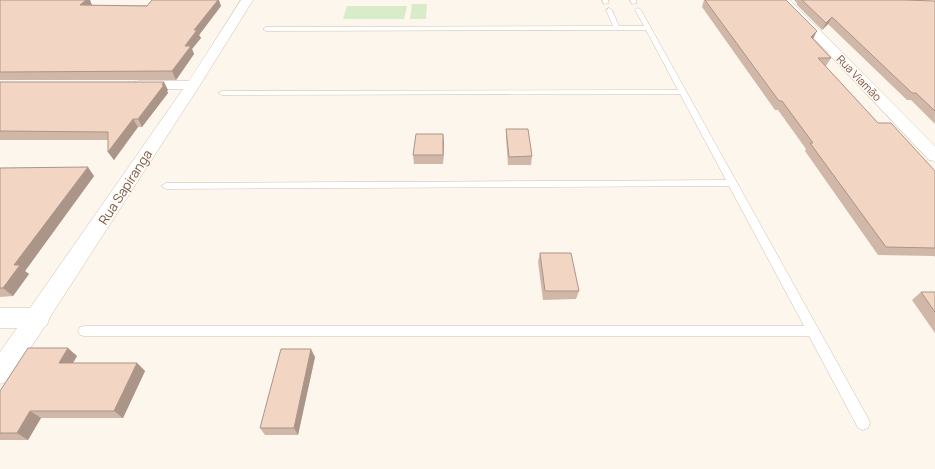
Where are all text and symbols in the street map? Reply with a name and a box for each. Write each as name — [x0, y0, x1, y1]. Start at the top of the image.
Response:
street label: Rua Viamão — [834, 51, 886, 104]
street label: Rua Sapiranga — [94, 146, 156, 228]

